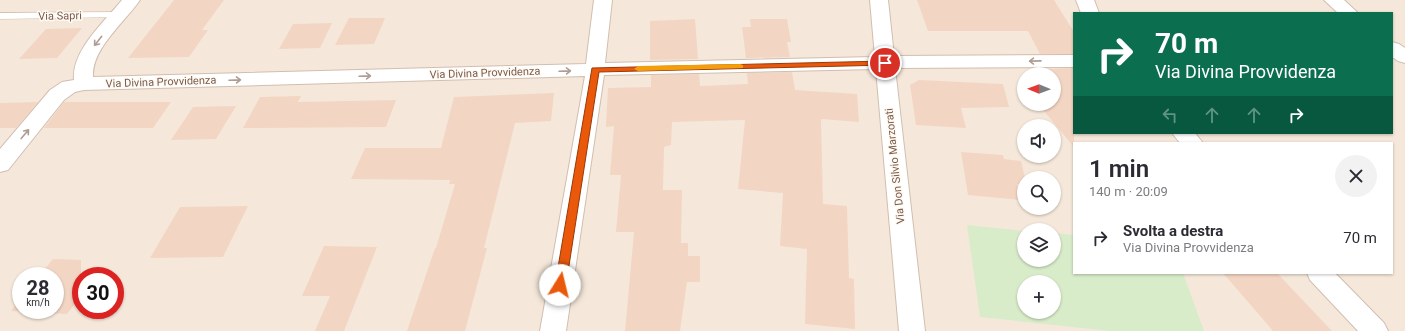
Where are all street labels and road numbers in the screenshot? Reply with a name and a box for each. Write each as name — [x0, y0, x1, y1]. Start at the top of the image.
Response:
street label: Via Sapri — [38, 9, 82, 23]
street label: Via Divina Provvidenza — [429, 65, 541, 81]
street label: Via Divina Provvidenza — [105, 74, 217, 90]
street label: Via Don Silvio Marzorati — [882, 107, 908, 225]

